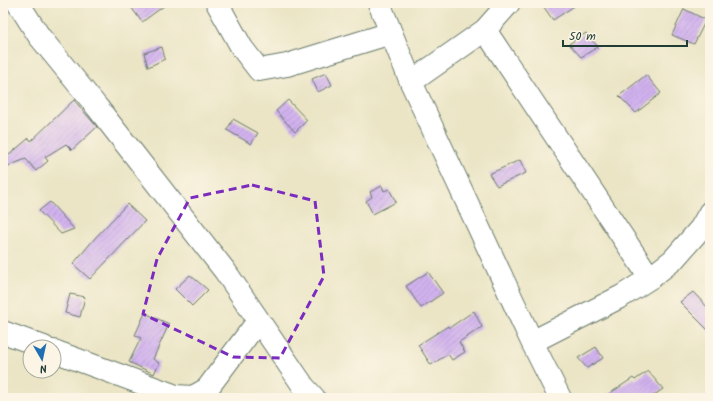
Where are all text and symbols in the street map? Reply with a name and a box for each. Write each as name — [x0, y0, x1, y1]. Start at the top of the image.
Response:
scale bar — [563, 22, 687, 48]
text: 50 m — [569, 27, 596, 46]
north arrow — [22, 339, 62, 379]
text: N — [39, 358, 48, 377]

